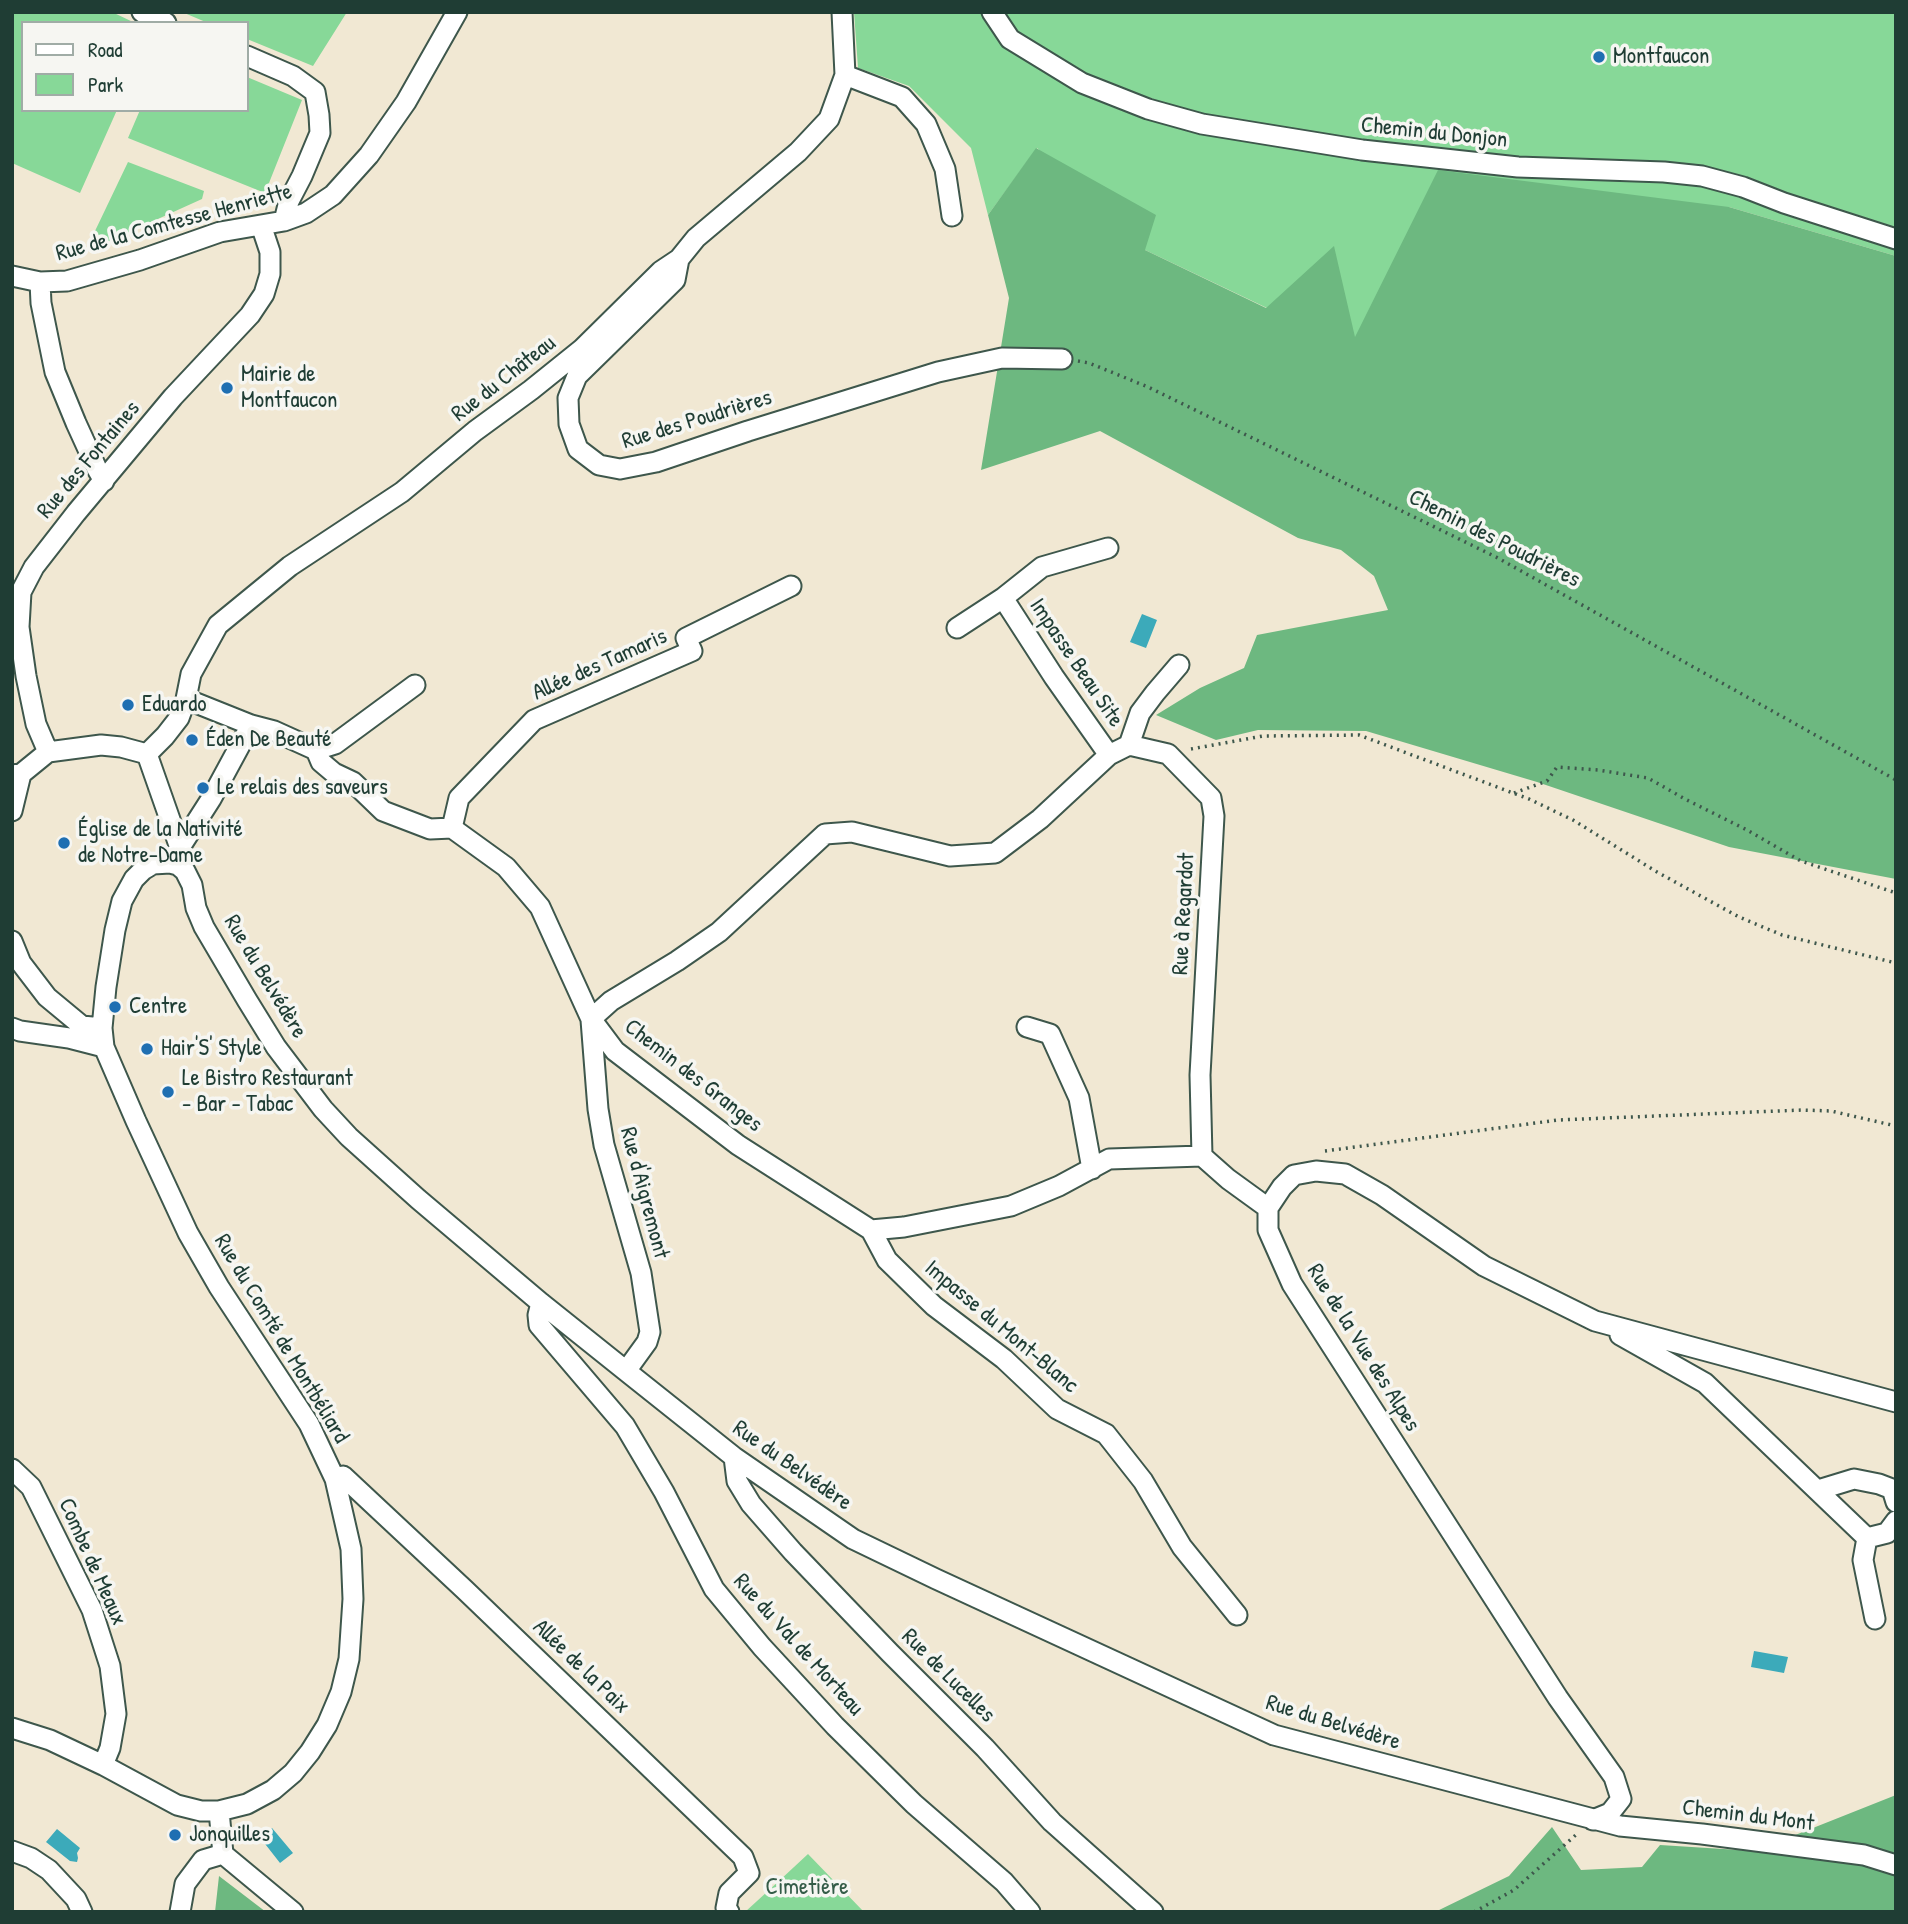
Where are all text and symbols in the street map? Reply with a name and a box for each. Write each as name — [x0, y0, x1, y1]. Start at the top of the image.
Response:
legend — [21, 21, 248, 112]
text: Road — [88, 35, 122, 64]
place label: Montfaucon — [1613, 43, 1709, 71]
marker: Montfaucon — [1591, 49, 1607, 65]
text: Park — [88, 70, 123, 99]
street label: Chemin du Donjon — [1359, 112, 1509, 154]
street label: Rue de la Comtesse Henriette — [53, 178, 295, 268]
street label: Rue du Château — [447, 330, 561, 428]
place label: Mairie de Montfaucon — [241, 361, 337, 415]
marker: Mairie de Montfaucon — [219, 380, 235, 396]
street label: Rue des Poudrières — [619, 384, 775, 456]
street label: Rue des Fontaines — [32, 396, 146, 524]
street label: Chemin des Poudrières — [1404, 484, 1584, 594]
street label: Impasse Beau Site — [1023, 593, 1129, 733]
street label: Allée des Tamaris — [528, 623, 672, 707]
place label: Eduardo — [142, 691, 206, 719]
marker: Eduardo — [120, 697, 136, 713]
place label: Éden De Beauté — [206, 726, 331, 754]
marker: Éden De Beauté — [184, 732, 200, 748]
place label: Le relais des saveurs — [217, 774, 388, 802]
marker: Le relais des saveurs — [195, 780, 211, 796]
place label: Église de la Nativité de Notre-Dame — [78, 816, 243, 870]
marker: Église de la Nativité de Notre-Dame — [56, 835, 72, 851]
street label: Rue à Regardot — [1167, 852, 1201, 976]
street label: Rue du Belvédère — [217, 910, 313, 1044]
place label: Centre — [129, 993, 187, 1021]
marker: Centre — [107, 999, 123, 1015]
street label: Chemin des Granges — [618, 1013, 768, 1139]
place label: Hair'S' Style — [161, 1035, 262, 1063]
marker: Hair'S' Style — [139, 1041, 155, 1057]
place label: Le Bistro Restaurant - Bar - Tabac — [182, 1065, 353, 1119]
marker: Le Bistro Restaurant - Bar - Tabac — [160, 1084, 176, 1100]
street label: Rue d'Aigremont — [613, 1124, 675, 1262]
street label: Rue du Comté de Montbéliard — [208, 1230, 354, 1448]
street label: Impasse du Mont-Blanc — [919, 1255, 1083, 1399]
street label: Rue de la Vue des Alpes — [1300, 1259, 1426, 1437]
street label: Rue du Belvédère — [727, 1415, 857, 1517]
street label: Combe de Meaux — [52, 1494, 132, 1630]
street label: Rue du Val de Morteau — [727, 1568, 869, 1722]
street label: Allée de la Paix — [527, 1614, 635, 1720]
street label: Rue de Lucelles — [895, 1623, 1001, 1729]
street label: Rue du Belvédère — [1263, 1689, 1403, 1757]
street label: Chemin du Mont — [1681, 1794, 1815, 1838]
place label: Jonquilles — [189, 1821, 270, 1849]
marker: Jonquilles — [167, 1827, 183, 1843]
park label: Cimetière — [766, 1874, 848, 1902]

